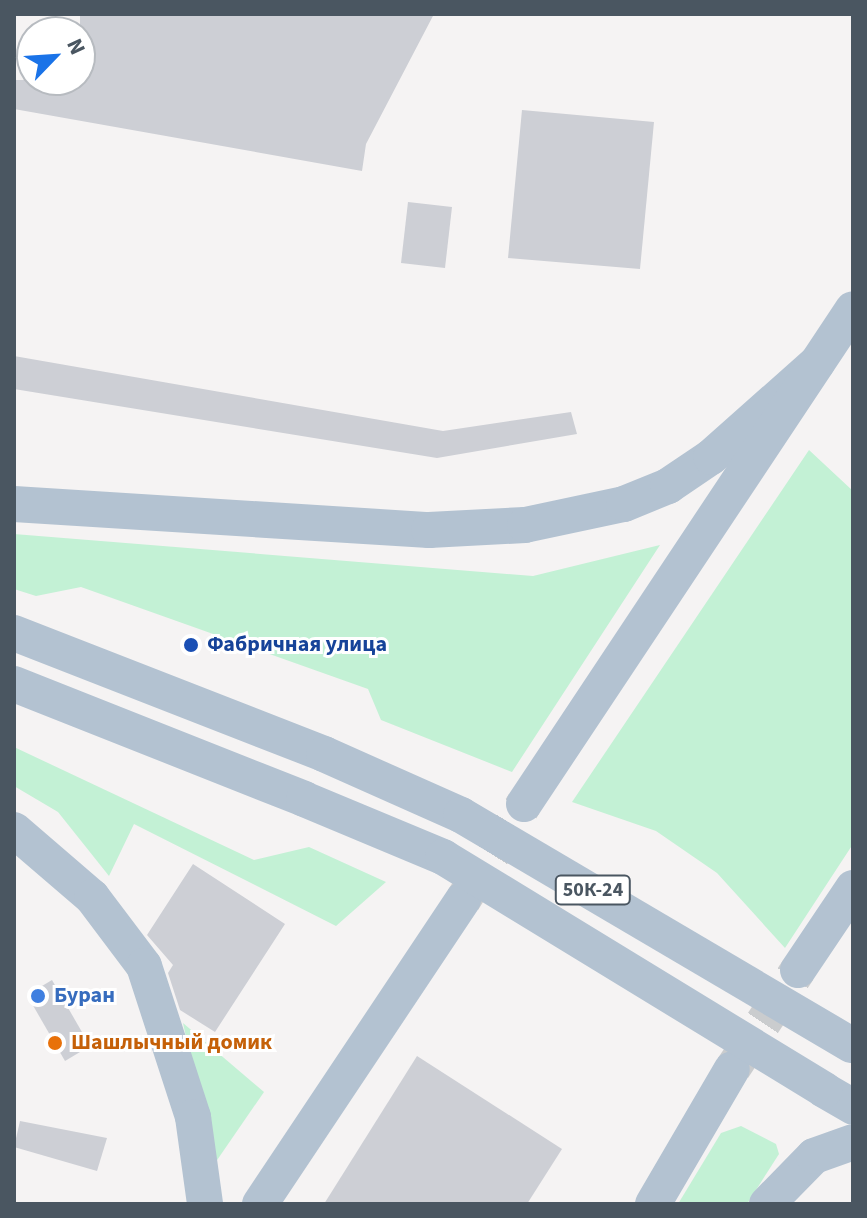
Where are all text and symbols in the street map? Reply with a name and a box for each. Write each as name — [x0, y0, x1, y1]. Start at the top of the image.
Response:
north arrow — [16, 16, 96, 96]
text: N — [58, 33, 94, 60]
place label: Фабричная улица — [207, 632, 387, 658]
marker: Фабричная улица — [182, 636, 200, 654]
road number: 50К-24 — [553, 874, 633, 906]
place label: Буран — [54, 983, 115, 1009]
marker: Буран — [29, 987, 47, 1005]
place label: Шашлычный домик — [71, 1030, 272, 1056]
marker: Шашлычный домик — [46, 1034, 64, 1052]

